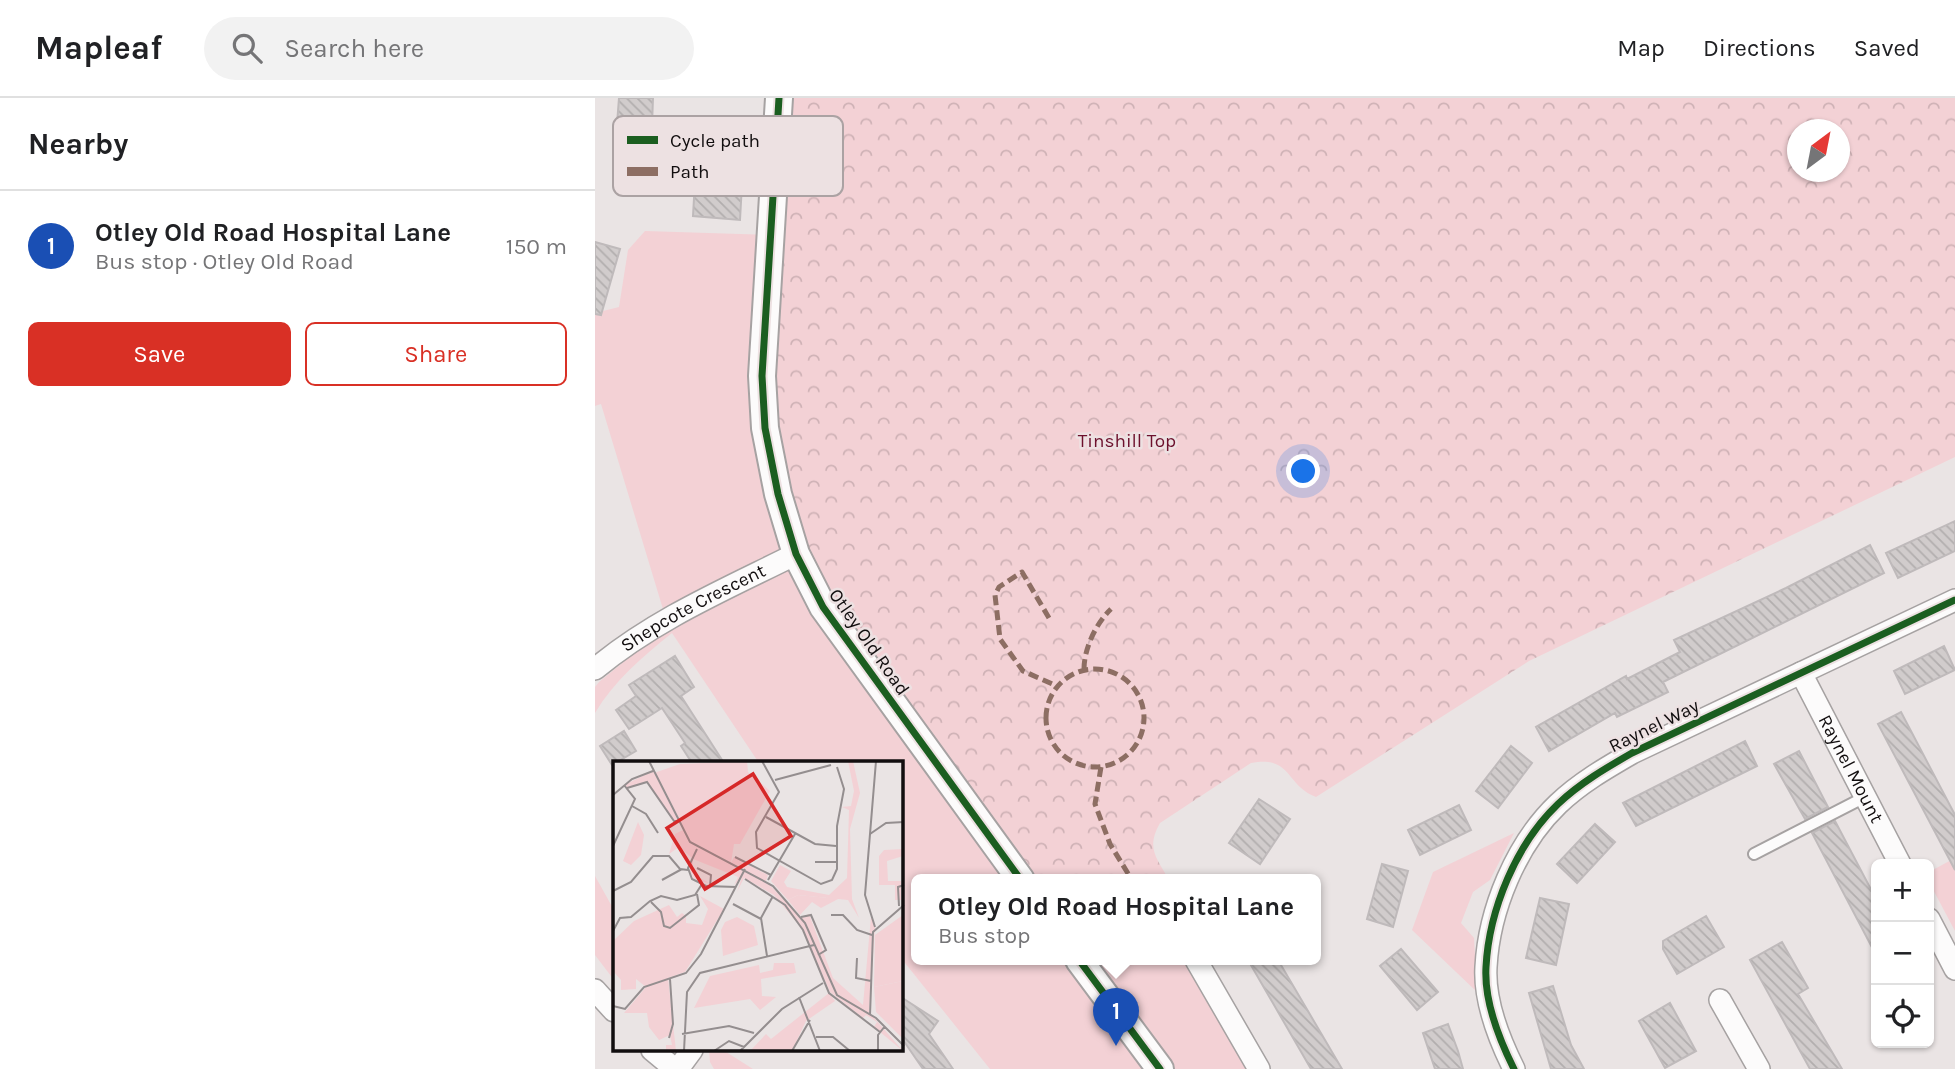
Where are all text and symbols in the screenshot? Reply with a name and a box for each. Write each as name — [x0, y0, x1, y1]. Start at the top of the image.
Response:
search box — [204, 17, 694, 80]
text: Mapleaf — [35, 29, 162, 67]
icon: search — [228, 29, 266, 67]
text: Search here — [284, 33, 424, 64]
text: Map — [1617, 34, 1665, 62]
text: Directions — [1703, 34, 1816, 62]
text: Saved — [1854, 34, 1920, 62]
legend — [613, 116, 843, 196]
north arrow — [1787, 119, 1850, 182]
text: Nearby — [28, 126, 128, 162]
text: Cycle path — [670, 130, 760, 152]
text: Path — [670, 161, 710, 183]
text: Otley Old Road Hospital Lane — [95, 217, 451, 248]
text: 1 — [47, 233, 55, 260]
text: 150 m — [506, 233, 567, 260]
text: Bus stop · Otley Old Road — [95, 248, 354, 275]
button: Save — [28, 322, 291, 386]
button: Share — [305, 322, 567, 386]
park label: Tinshill Top — [1078, 430, 1176, 452]
your location — [1286, 454, 1320, 488]
street label: Shepcote Crescent — [617, 560, 769, 657]
street label: Otley Old Road — [824, 585, 914, 699]
street label: Raynel Way — [1605, 695, 1703, 757]
street label: Raynel Mount — [1814, 711, 1888, 827]
inset map — [613, 761, 903, 1052]
map controls — [1871, 859, 1934, 1048]
button: + — [1871, 859, 1934, 922]
popup — [911, 874, 1321, 965]
text: Otley Old Road Hospital Lane — [938, 891, 1294, 922]
text: Bus stop — [938, 922, 1031, 949]
button: − — [1871, 922, 1934, 985]
button: locate — [1871, 985, 1934, 1048]
pin: 1 — [1093, 988, 1139, 1046]

